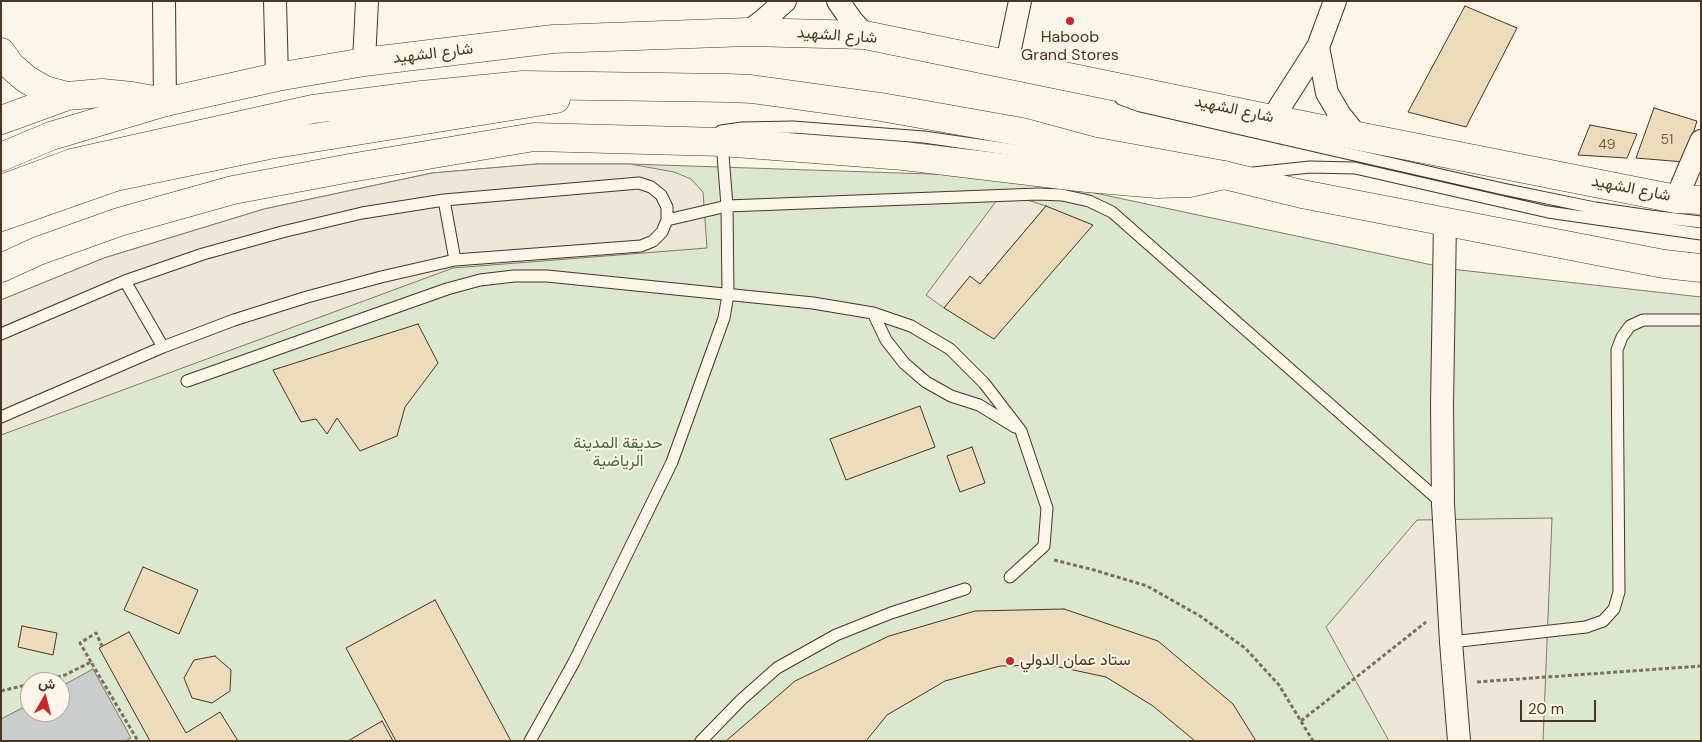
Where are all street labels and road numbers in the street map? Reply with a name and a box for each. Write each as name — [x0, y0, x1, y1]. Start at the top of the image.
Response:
street label: شارع الشهيد — [796, 24, 878, 48]
street label: شارع الشهيد — [392, 40, 474, 68]
street label: شارع الشهيد — [1193, 92, 1275, 128]
street label: شارع الشهيد — [1590, 172, 1672, 206]

